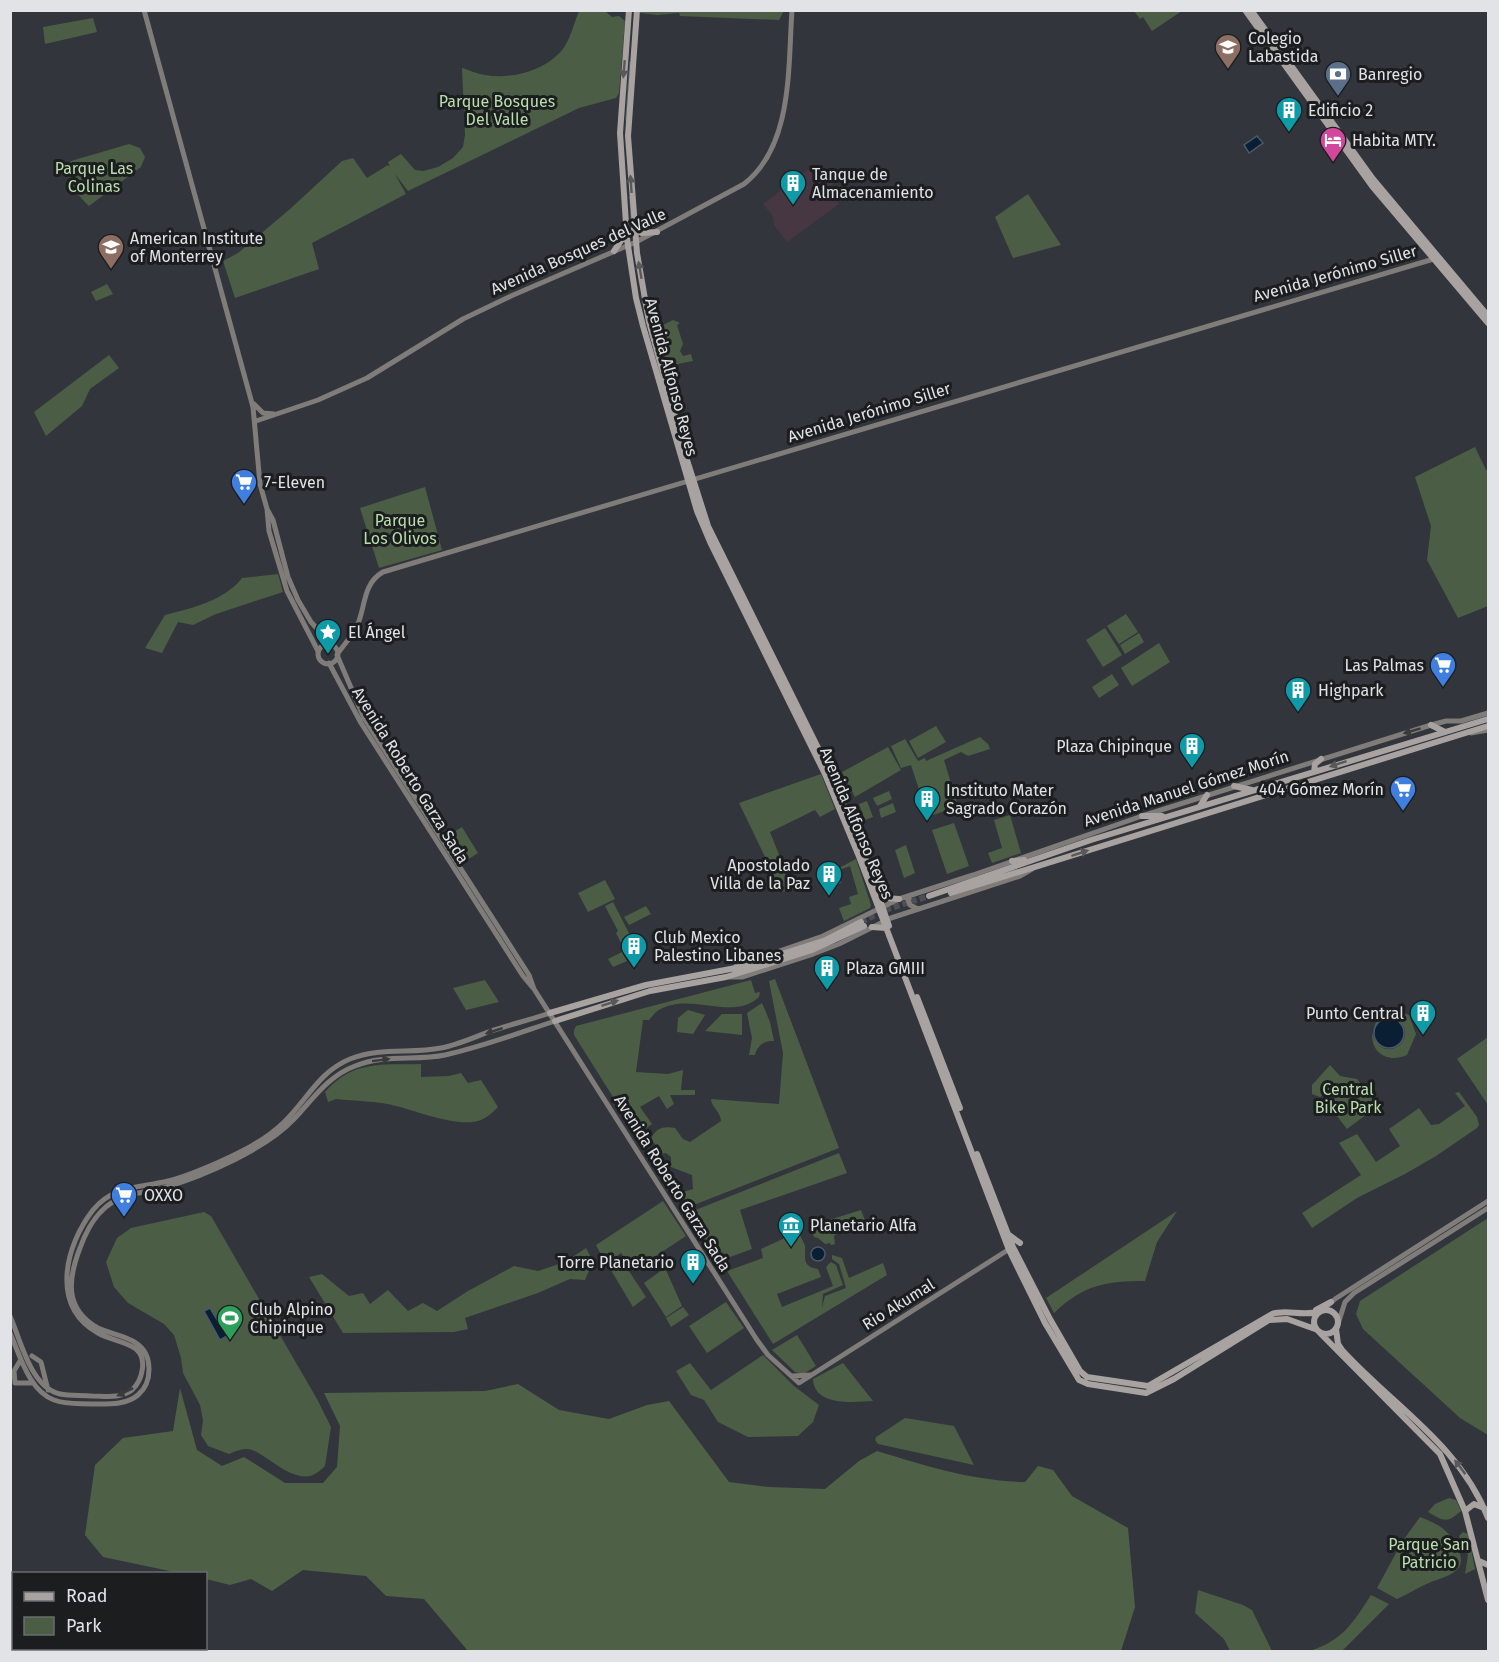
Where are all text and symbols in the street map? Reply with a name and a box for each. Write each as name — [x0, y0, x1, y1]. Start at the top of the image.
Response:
place label: Colegio Labastida — [1248, 29, 1318, 66]
school or university icon: Colegio Labastida — [1213, 32, 1243, 70]
one-way arrow — [620, 59, 629, 78]
bank icon: Banregio — [1323, 59, 1353, 97]
place label: Banregio — [1358, 65, 1422, 84]
park label: Parque Bosques Del Valle — [439, 92, 555, 129]
building icon: Edificio 2 — [1274, 95, 1304, 133]
place label: Edificio 2 — [1308, 101, 1373, 120]
hotel icon: Habita MTY. — [1318, 125, 1348, 163]
place label: Habita MTY. — [1352, 131, 1436, 150]
park label: Parque Las Colinas — [55, 159, 133, 196]
place label: Tanque de Almacenamiento — [812, 165, 934, 202]
building icon: Tanque de Almacenamiento — [778, 168, 808, 206]
one-way arrow — [626, 174, 635, 193]
street label: Avenida Bosques del Valle — [488, 204, 669, 299]
place label: American Institute of Monterrey — [130, 229, 263, 266]
school or university icon: American Institute of Monterrey — [96, 232, 126, 270]
street label: Avenida Jerónimo Siller — [1251, 241, 1420, 306]
one-way arrow — [635, 261, 644, 280]
street label: Avenida Alfonso Reyes — [641, 296, 702, 458]
street label: Avenida Jerónimo Siller — [785, 378, 954, 446]
supermarket icon: 7-Eleven — [229, 467, 259, 505]
place label: 7-Eleven — [264, 473, 325, 492]
park label: Parque Los Olivos — [363, 511, 437, 548]
place icon: El Ángel — [313, 617, 343, 655]
place label: El Ángel — [348, 622, 406, 642]
supermarket icon: Las Palmas — [1428, 650, 1458, 688]
place label: Las Palmas — [1345, 656, 1424, 675]
building icon: Highpark — [1283, 675, 1313, 713]
place label: Highpark — [1318, 681, 1384, 700]
street label: Avenida Roberto Garza Sada — [348, 683, 473, 867]
one-way arrow — [1403, 727, 1421, 736]
building icon: Plaza Chipinque — [1177, 731, 1207, 769]
place label: Plaza Chipinque — [1056, 737, 1172, 756]
street label: Avenida Alfonso Reyes — [816, 744, 897, 902]
street label: Avenida Manuel Gómez Morín — [1081, 746, 1291, 831]
one-way arrow — [1329, 760, 1347, 769]
supermarket icon: 404 Gómez Morín — [1388, 774, 1418, 812]
place label: 404 Gómez Morín — [1259, 780, 1384, 799]
place label: Instituto Mater Sagrado Corazón — [946, 781, 1067, 818]
building icon: Instituto Mater Sagrado Corazón — [912, 784, 942, 822]
one-way arrow — [1071, 848, 1089, 857]
place label: Apostolado Villa de la Paz — [710, 856, 810, 893]
building icon: Apostolado Villa de la Paz — [814, 859, 844, 897]
place label: Club Mexico Palestino Libanes — [654, 928, 781, 965]
building icon: Club Mexico Palestino Libanes — [619, 931, 649, 969]
building icon: Plaza GMIII — [812, 953, 842, 991]
place label: Plaza GMIII — [846, 959, 925, 978]
one-way arrow — [601, 998, 619, 1007]
building icon: Punto Central — [1408, 998, 1438, 1036]
place label: Punto Central — [1306, 1004, 1404, 1023]
one-way arrow — [485, 1026, 503, 1036]
one-way arrow — [371, 1055, 390, 1065]
park label: Central Bike Park — [1315, 1080, 1382, 1117]
street label: Avenida Roberto Garza Sada — [610, 1091, 735, 1275]
supermarket icon: OXXO — [109, 1180, 139, 1218]
place label: OXXO — [144, 1186, 183, 1205]
museum icon: Planetario Alfa — [776, 1210, 806, 1248]
place label: Planetario Alfa — [810, 1216, 917, 1235]
building icon: Torre Planetario — [678, 1247, 708, 1285]
place label: Torre Planetario — [557, 1253, 674, 1272]
street label: Rio Akumal — [859, 1275, 938, 1334]
place label: Club Alpino Chipinque — [250, 1300, 333, 1337]
sports icon: Club Alpino Chipinque — [215, 1303, 245, 1341]
one-way arrow — [117, 1387, 134, 1396]
one-way arrow — [1453, 1459, 1466, 1475]
park label: Parque San Patricio — [1388, 1535, 1470, 1572]
legend — [12, 1572, 207, 1650]
text: Road — [66, 1585, 108, 1607]
text: Park — [66, 1615, 102, 1637]

